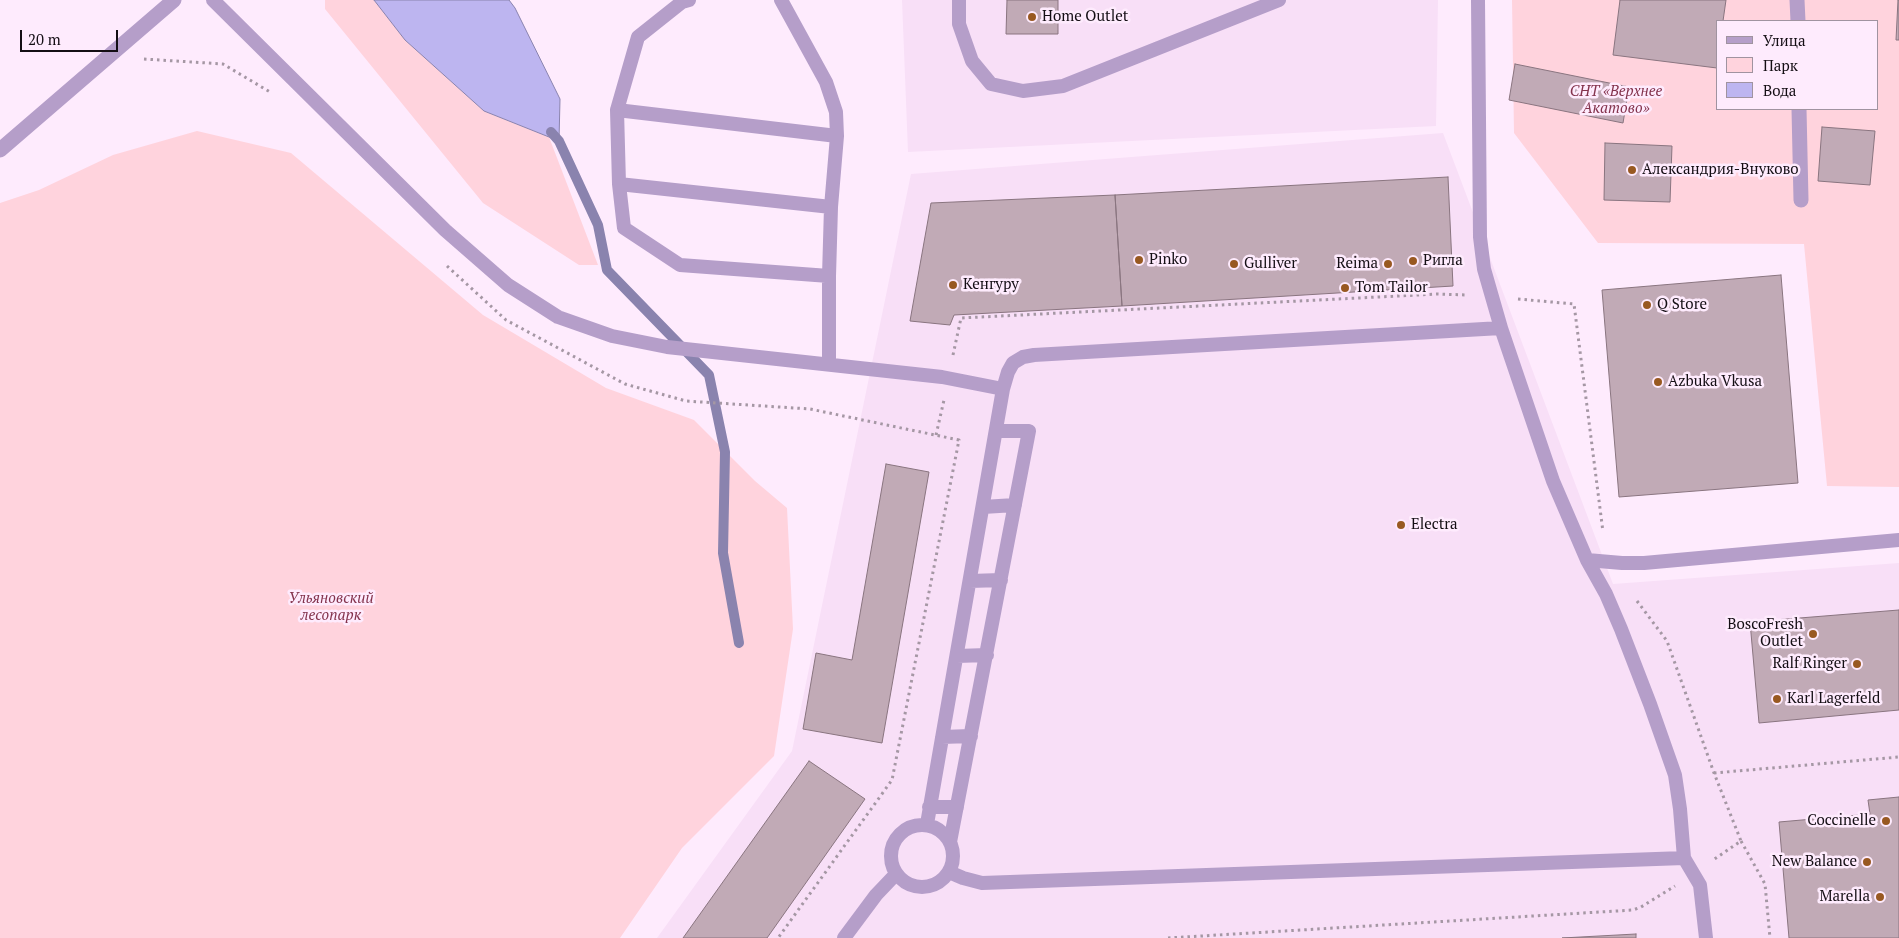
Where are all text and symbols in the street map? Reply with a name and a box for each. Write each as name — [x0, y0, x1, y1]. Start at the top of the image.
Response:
place label: Home Outlet — [1042, 8, 1128, 26]
marker: Home Outlet — [1026, 11, 1038, 23]
scale bar — [22, 20, 120, 52]
legend — [1716, 20, 1879, 110]
text: 20 m — [28, 29, 61, 49]
text: Улица — [1763, 30, 1806, 50]
text: Парк — [1763, 55, 1798, 75]
text: Вода — [1763, 80, 1796, 100]
park label: СНТ «Верхнее Акатово» — [1570, 83, 1662, 118]
place label: Александрия-Внуково — [1642, 161, 1799, 179]
marker: Александрия-Внуково — [1626, 164, 1638, 176]
place label: Pinko — [1149, 251, 1187, 269]
place label: Ригла — [1423, 252, 1463, 270]
marker: Pinko — [1133, 254, 1145, 266]
place label: Gulliver — [1244, 255, 1297, 273]
place label: Reima — [1336, 255, 1378, 273]
marker: Ригла — [1407, 255, 1419, 267]
marker: Gulliver — [1228, 258, 1240, 270]
marker: Reima — [1382, 258, 1394, 270]
place label: Кенгуру — [963, 276, 1019, 294]
marker: Кенгуру — [947, 279, 959, 291]
place label: Tom Tailor — [1355, 279, 1428, 297]
marker: Tom Tailor — [1339, 282, 1351, 294]
place label: Q Store — [1657, 296, 1707, 314]
marker: Q Store — [1641, 299, 1653, 311]
place label: Azbuka Vkusa — [1668, 373, 1762, 391]
marker: Azbuka Vkusa — [1652, 376, 1664, 388]
place label: Electra — [1411, 516, 1458, 534]
marker: Electra — [1395, 519, 1407, 531]
park label: Ульяновский лесопарк — [288, 590, 374, 625]
place label: BoscoFresh Outlet — [1727, 616, 1803, 651]
marker: BoscoFresh Outlet — [1807, 628, 1819, 640]
place label: Ralf Ringer — [1772, 655, 1847, 673]
marker: Ralf Ringer — [1851, 658, 1863, 670]
place label: Karl Lagerfeld — [1787, 690, 1880, 708]
marker: Karl Lagerfeld — [1771, 693, 1783, 705]
place label: Coccinelle — [1807, 812, 1876, 830]
marker: Coccinelle — [1880, 815, 1892, 827]
place label: New Balance — [1772, 853, 1857, 871]
marker: New Balance — [1861, 856, 1873, 868]
place label: Marella — [1820, 888, 1870, 906]
marker: Marella — [1874, 891, 1886, 903]

